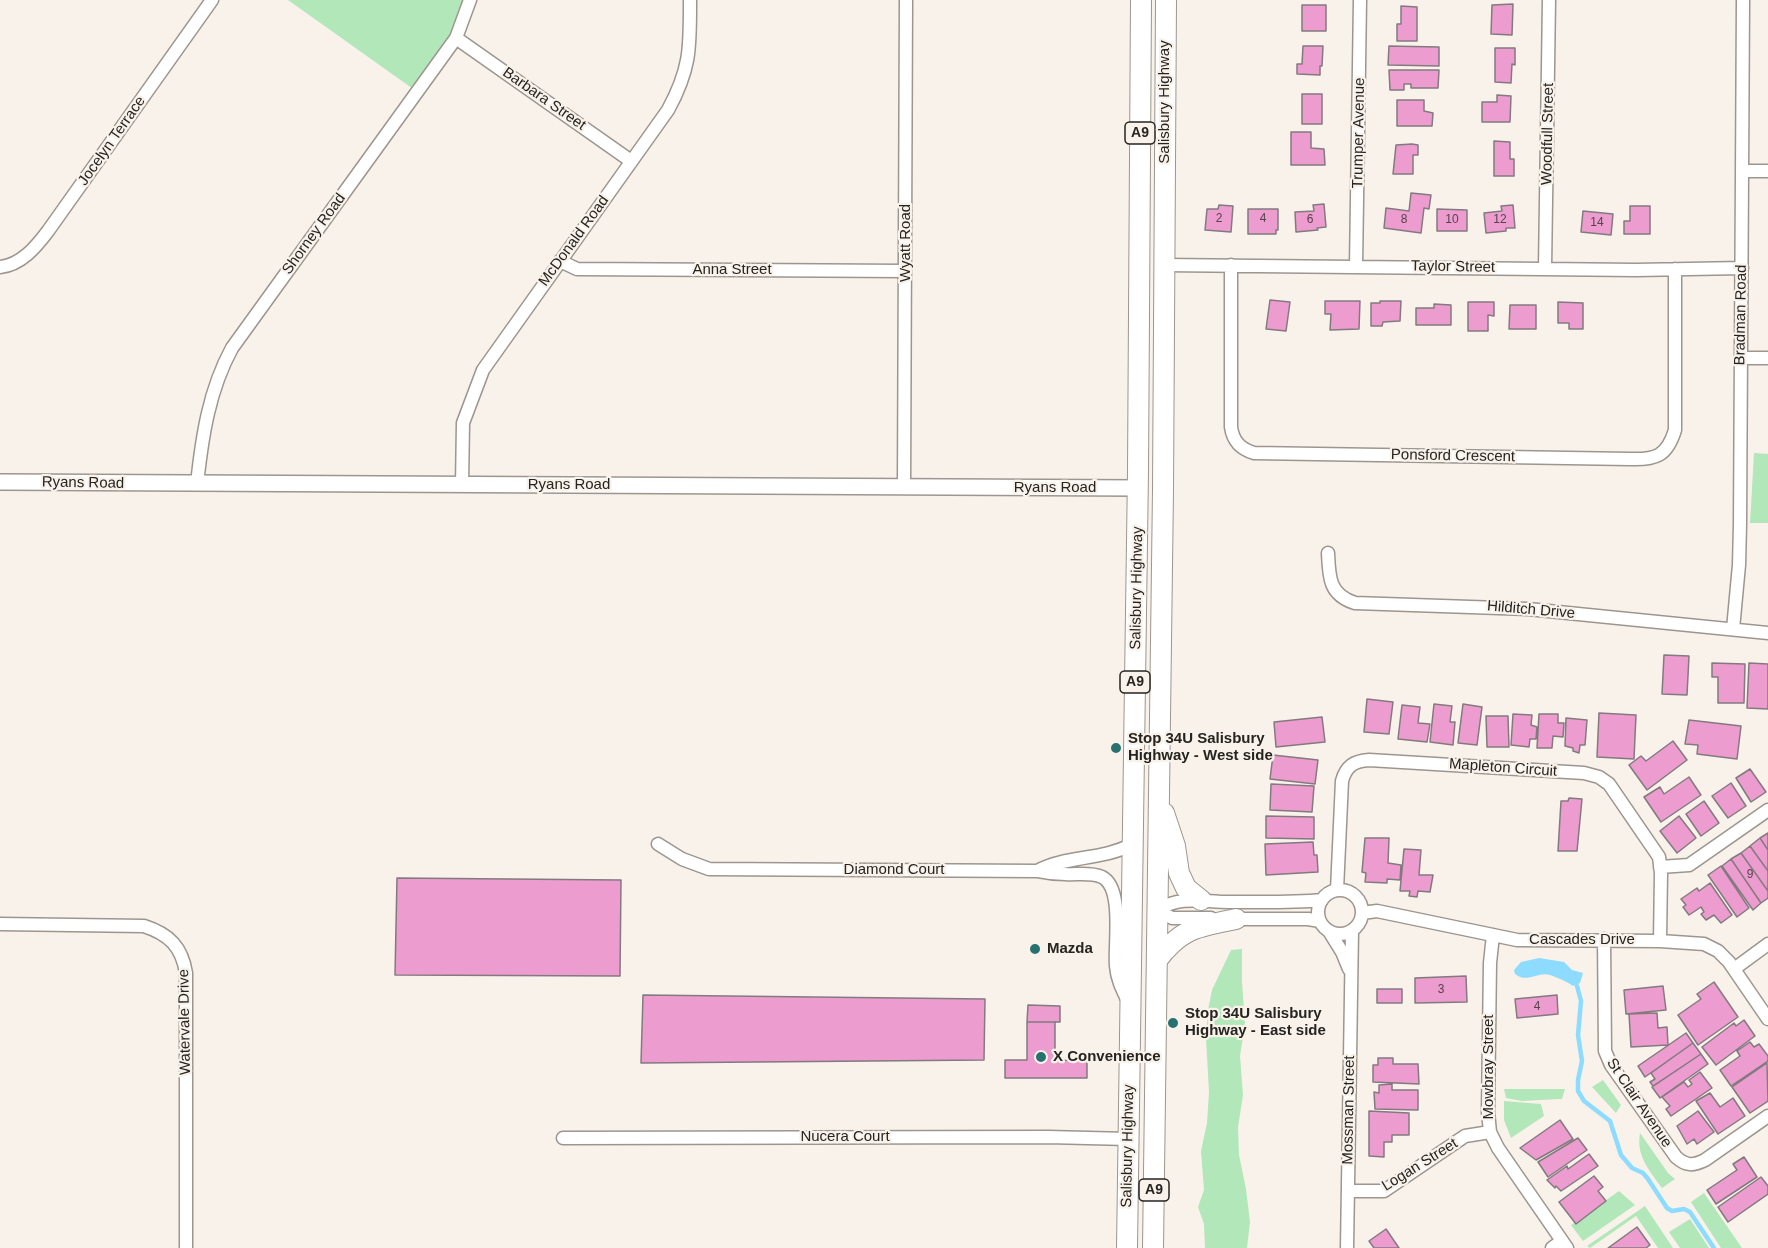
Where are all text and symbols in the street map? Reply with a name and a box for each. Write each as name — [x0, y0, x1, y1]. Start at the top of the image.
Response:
street label: Salisbury Highway — [1156, 40, 1174, 164]
street label: Barbara Street — [499, 64, 589, 134]
street label: Trumper Avenue — [1349, 77, 1369, 189]
street label: Woodfull Street — [1538, 83, 1558, 185]
street label: Jocelyn Terrace — [75, 93, 149, 189]
road number: A9 — [1125, 122, 1155, 144]
street label: Shorney Road — [279, 190, 349, 278]
street label: McDonald Road — [535, 192, 613, 290]
street label: Wyatt Road — [897, 204, 915, 282]
house number: 2 — [1216, 212, 1222, 226]
house number: 4 — [1260, 212, 1266, 226]
house number: 6 — [1307, 213, 1313, 227]
house number: 8 — [1401, 213, 1407, 227]
house number: 10 — [1445, 213, 1459, 227]
house number: 12 — [1493, 213, 1507, 227]
house number: 14 — [1590, 216, 1604, 230]
street label: Taylor Street — [1411, 257, 1495, 277]
street label: Anna Street — [692, 261, 772, 279]
street label: Bradman Road — [1731, 264, 1751, 366]
street label: Ponsford Crescent — [1391, 446, 1515, 466]
street label: Ryans Road — [42, 473, 124, 493]
street label: Ryans Road — [528, 476, 610, 494]
street label: Ryans Road — [1014, 479, 1096, 497]
street label: Salisbury Highway — [1127, 526, 1147, 650]
street label: Hilditch Drive — [1486, 597, 1576, 623]
road number: A9 — [1120, 671, 1150, 693]
place label: Stop 34U Salisbury Highway - West side — [1128, 730, 1273, 765]
marker: Stop 34U Salisbury Highway - West side — [1109, 741, 1123, 755]
street label: Mapleton Circuit — [1448, 755, 1558, 781]
street label: Diamond Court — [844, 861, 944, 879]
house number: 9 — [1747, 868, 1753, 882]
street label: Cascades Drive — [1529, 931, 1635, 949]
place label: Mazda — [1047, 940, 1093, 958]
marker: Mazda — [1028, 942, 1042, 956]
street label: Watervale Drive — [175, 969, 195, 1075]
house number: 3 — [1438, 983, 1444, 997]
house number: 4 — [1534, 1000, 1540, 1014]
place label: Stop 34U Salisbury Highway - East side — [1185, 1005, 1326, 1040]
street label: Mowbray Street — [1480, 1014, 1498, 1120]
marker: Stop 34U Salisbury Highway - East side — [1166, 1016, 1180, 1030]
place label: X Convenience — [1053, 1048, 1161, 1066]
marker: X Convenience — [1034, 1050, 1048, 1064]
street label: Mossman Street — [1339, 1055, 1359, 1165]
street label: St Clair Avenue — [1602, 1055, 1676, 1151]
street label: Salisbury Highway — [1118, 1084, 1138, 1208]
street label: Nucera Court — [800, 1128, 890, 1146]
street label: Logan Street — [1379, 1135, 1461, 1195]
road number: A9 — [1139, 1179, 1169, 1201]

